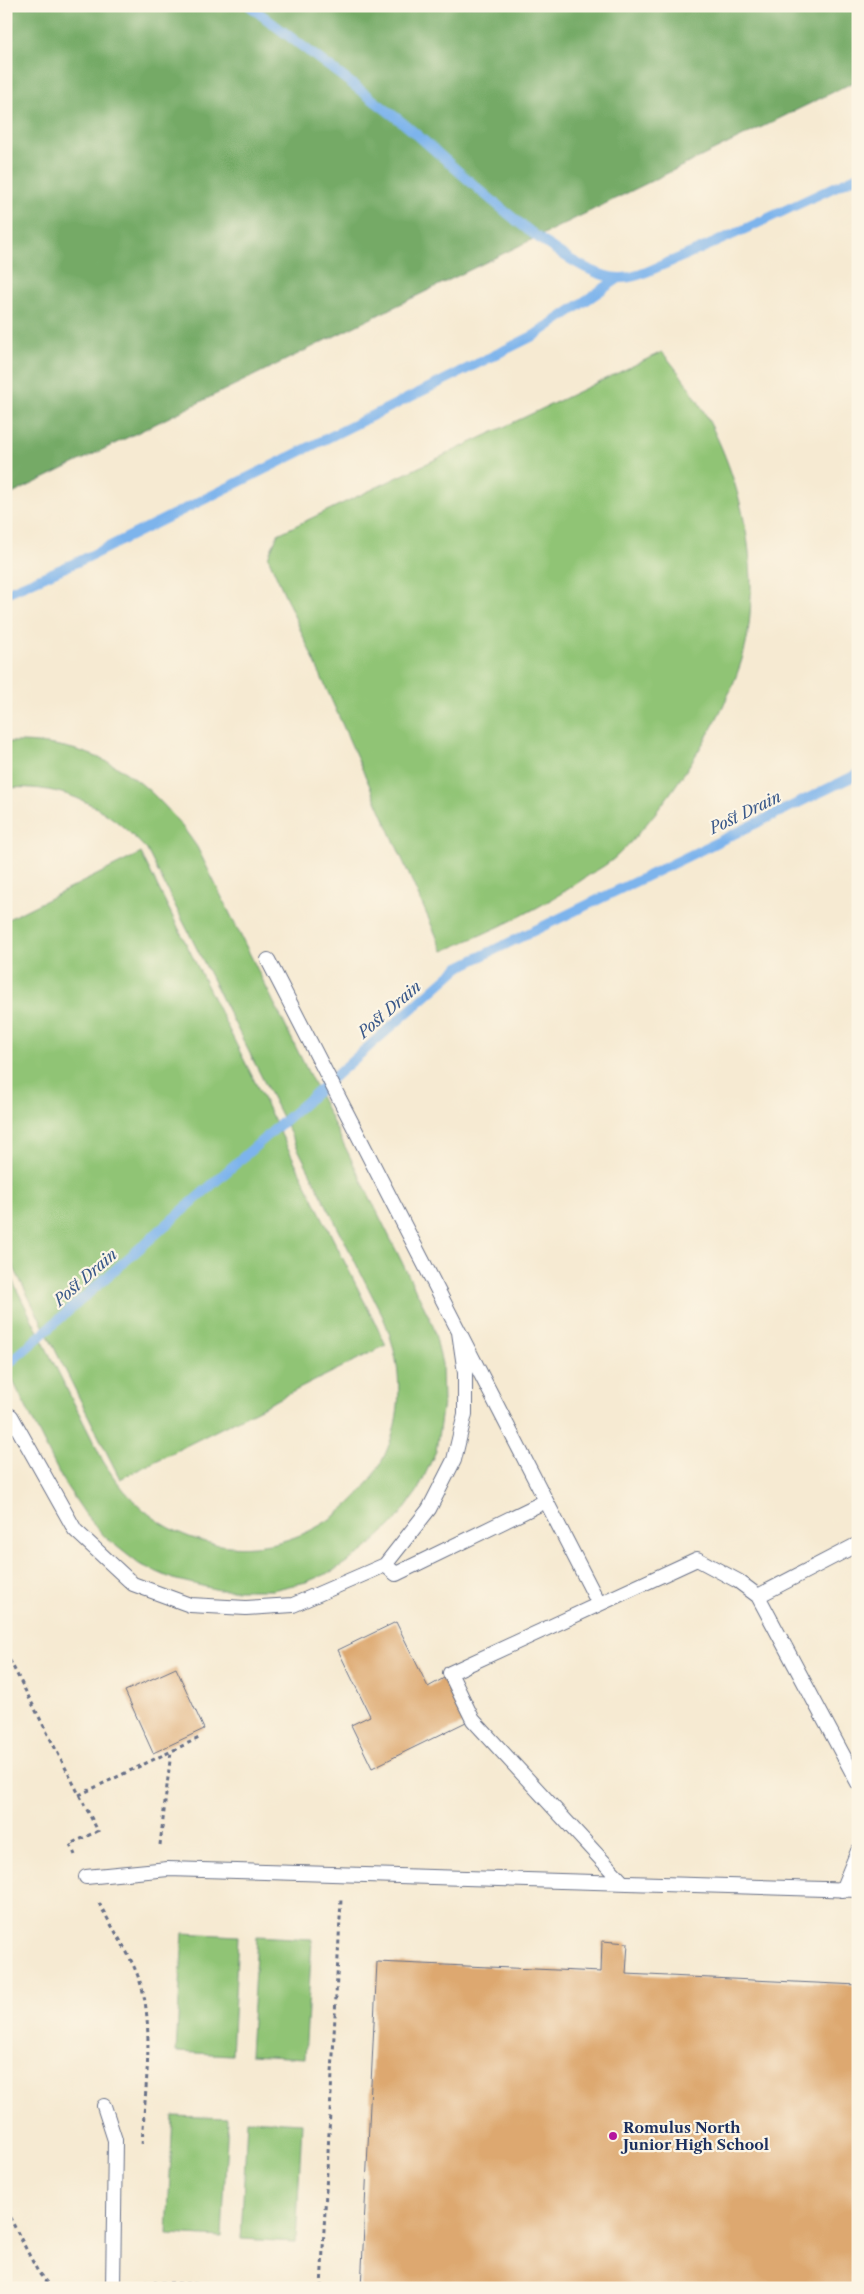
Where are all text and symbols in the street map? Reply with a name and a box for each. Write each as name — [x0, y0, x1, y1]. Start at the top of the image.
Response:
water label: Post Drain — [704, 786, 784, 839]
water label: Post Drain — [352, 976, 425, 1043]
water label: Post Drain — [48, 1244, 121, 1311]
place label: Romulus North Junior High School — [620, 2118, 769, 2154]
marker: Romulus North Junior High School — [607, 2130, 619, 2142]

